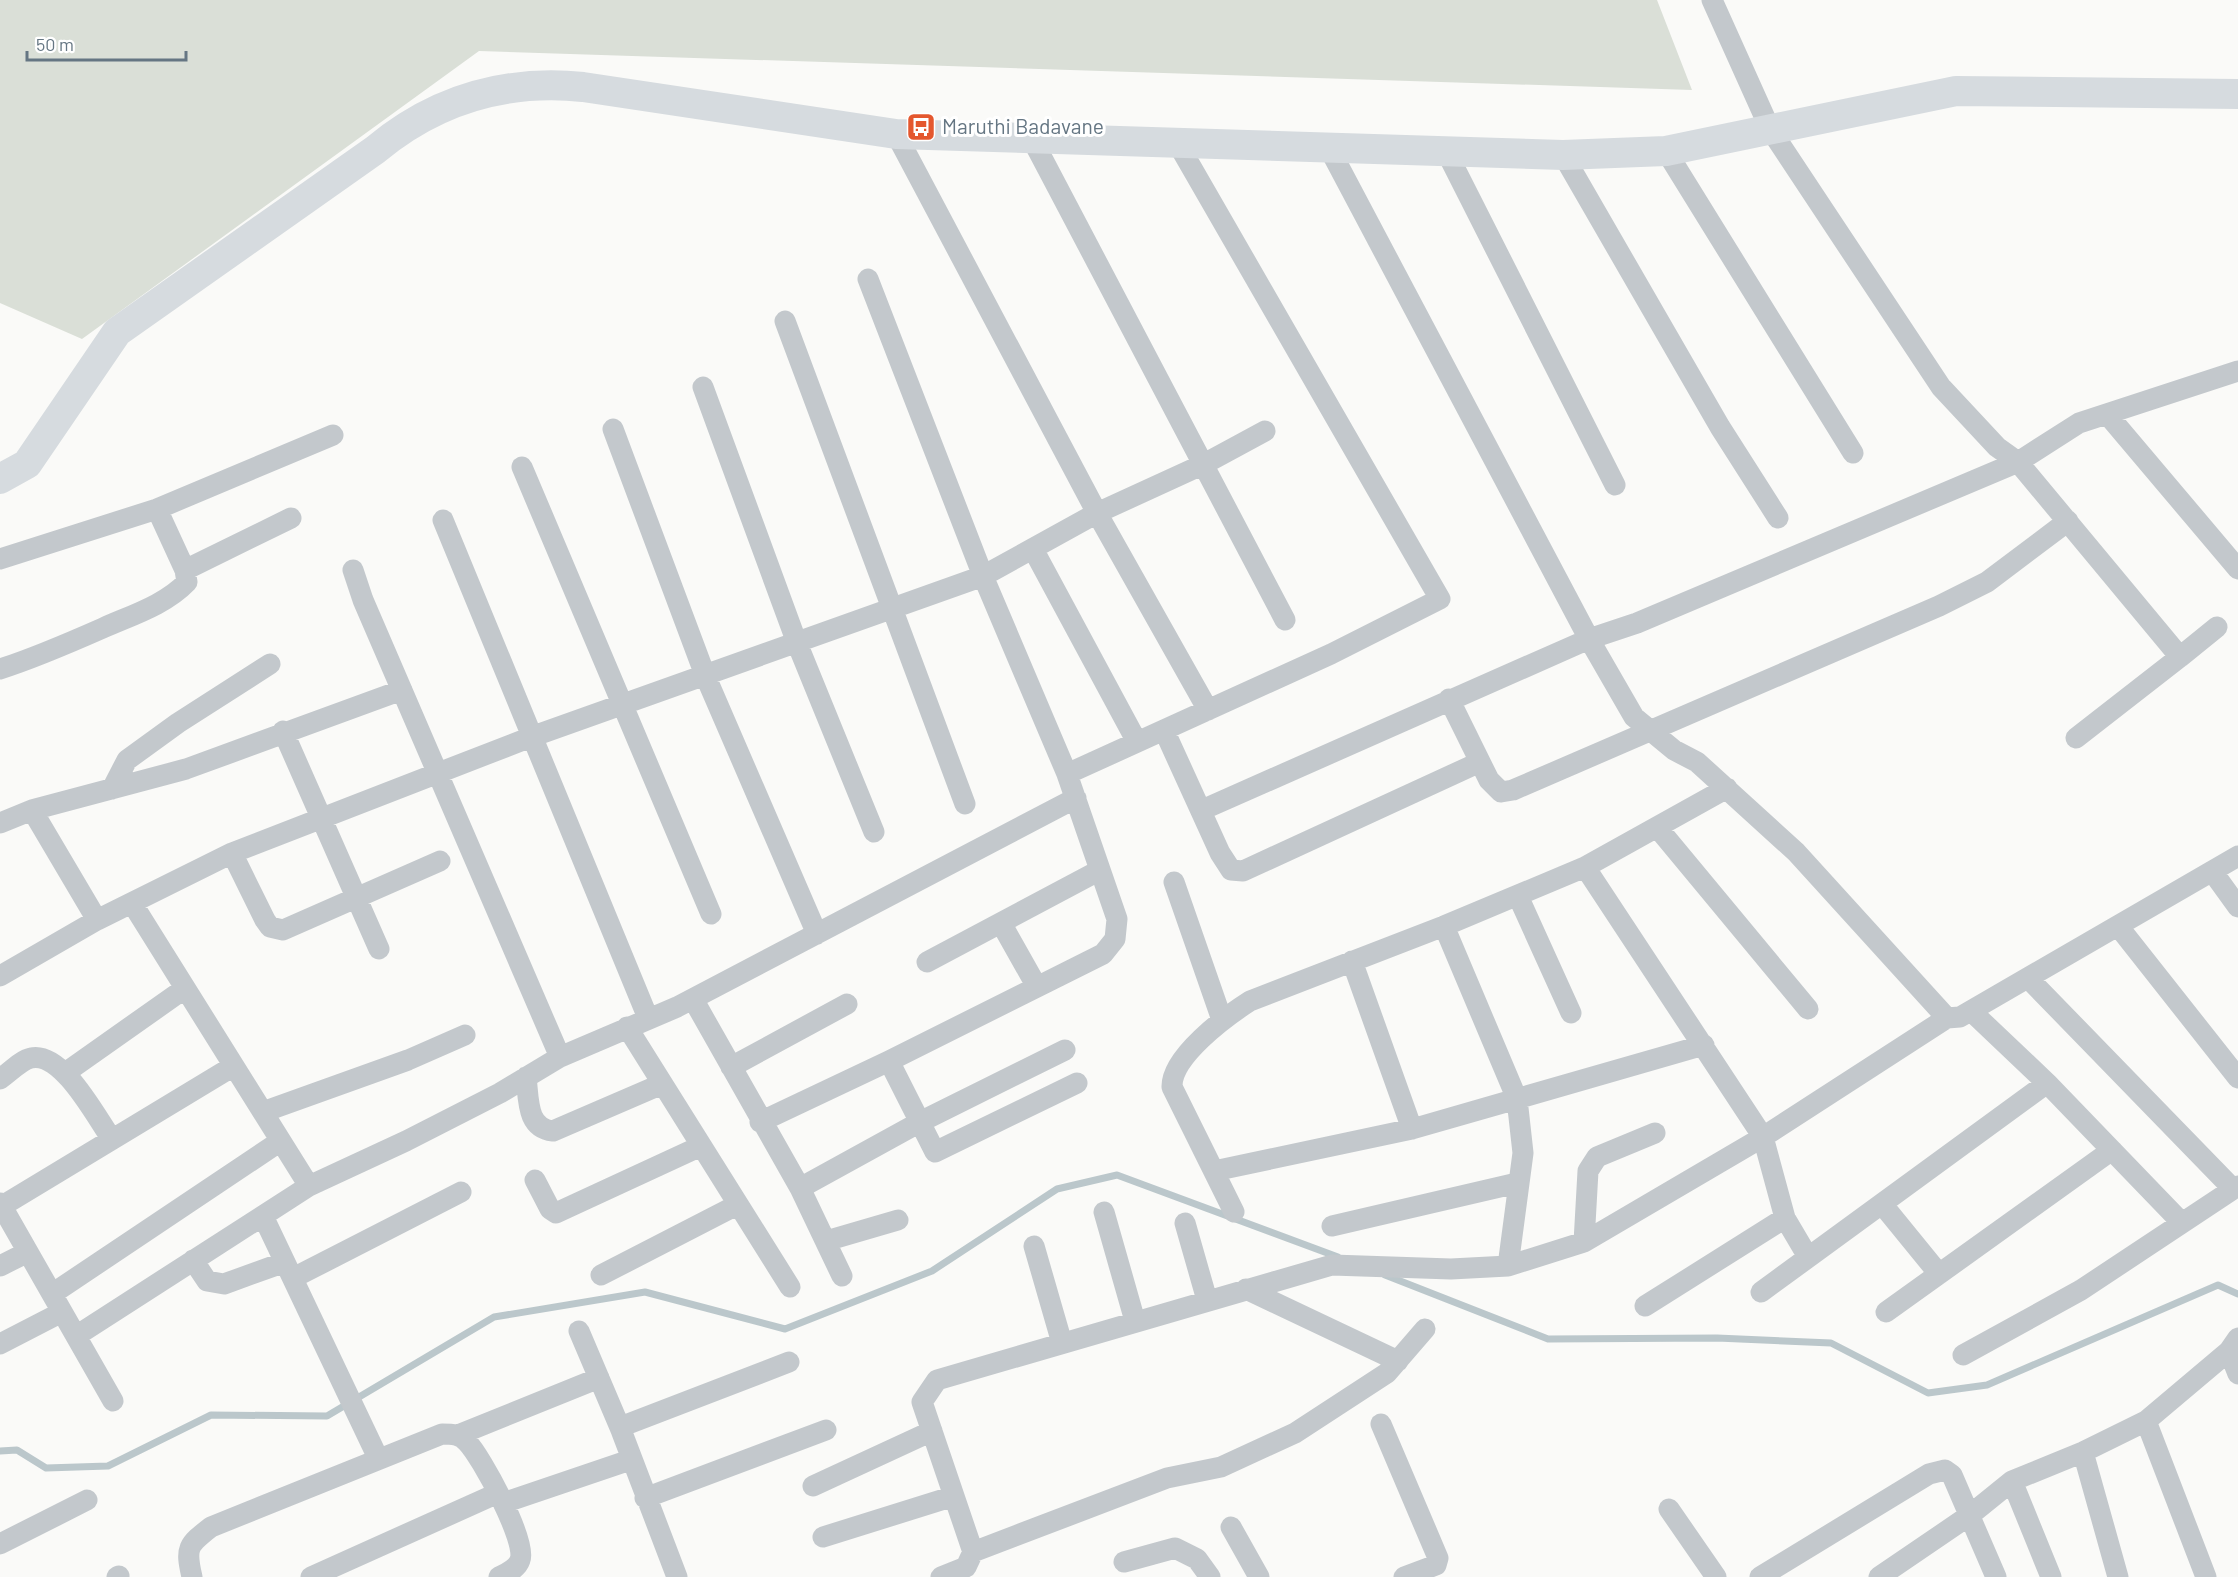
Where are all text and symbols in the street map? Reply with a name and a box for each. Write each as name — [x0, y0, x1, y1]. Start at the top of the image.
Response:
scale bar — [27, 24, 186, 62]
text: 50 m — [36, 33, 74, 55]
bus stop icon: Maruthi Badavane — [905, 111, 937, 143]
place label: Maruthi Badavane — [942, 113, 1104, 138]

